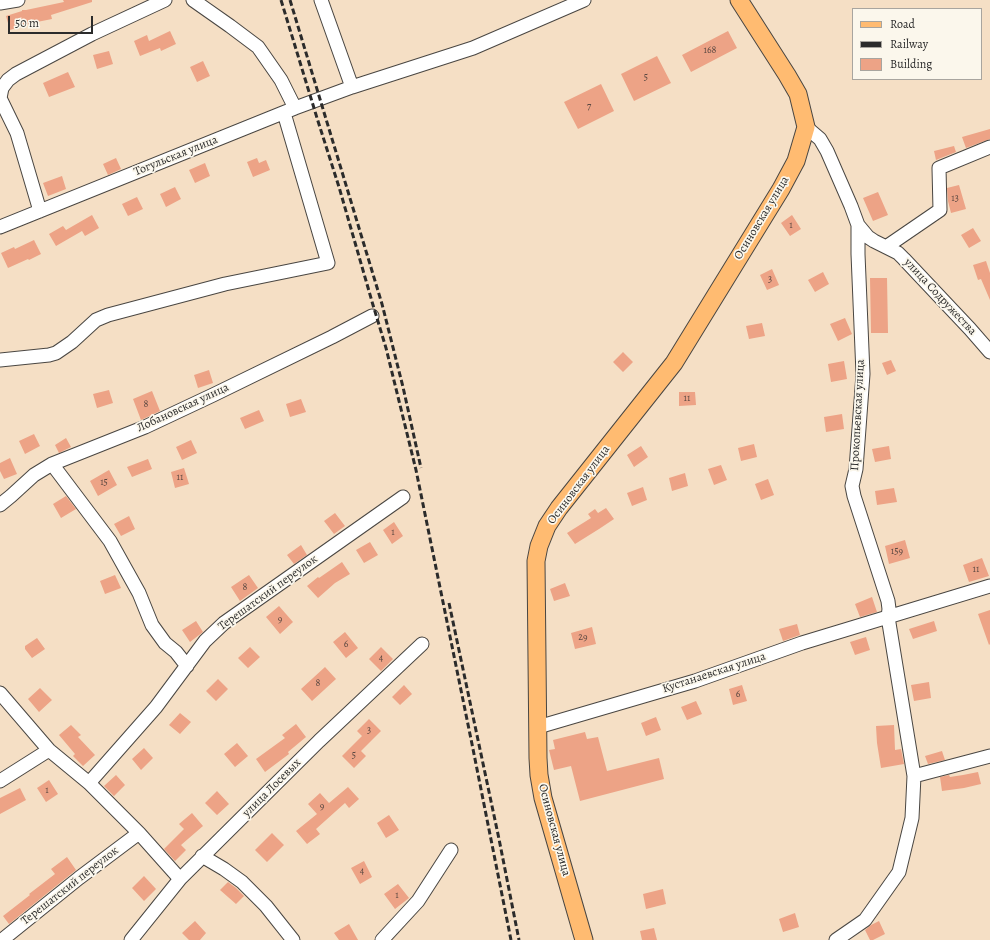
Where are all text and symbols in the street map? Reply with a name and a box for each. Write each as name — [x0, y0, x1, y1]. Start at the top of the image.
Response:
scale bar — [10, 8, 95, 34]
legend — [852, 8, 982, 80]
text: 50 m — [15, 15, 39, 31]
text: Road — [890, 16, 915, 32]
text: Railway — [890, 36, 928, 52]
house number: 168 — [704, 45, 716, 57]
text: Building — [890, 56, 932, 72]
house number: 5 — [644, 72, 648, 84]
house number: 7 — [587, 101, 591, 113]
street label: Тогульская улица — [132, 133, 220, 179]
street label: Осиновская улица — [731, 174, 793, 262]
house number: 13 — [951, 193, 959, 205]
house number: 1 — [789, 220, 793, 232]
street label: улица Содружества — [901, 256, 979, 338]
house number: 3 — [768, 274, 772, 286]
street label: Прокопьевская улица — [848, 359, 868, 471]
street label: Лобановская улица — [135, 380, 231, 436]
house number: 11 — [684, 393, 690, 405]
house number: 8 — [144, 399, 148, 411]
street label: Осиновская улица — [545, 443, 613, 527]
house number: 11 — [177, 472, 183, 484]
house number: 15 — [100, 477, 108, 489]
house number: 1 — [391, 527, 395, 539]
house number: 159 — [891, 546, 903, 558]
street label: Терешатский переулок — [215, 552, 321, 634]
house number: 11 — [973, 564, 979, 576]
house number: 8 — [243, 582, 247, 594]
house number: 9 — [278, 614, 282, 626]
house number: 29 — [578, 632, 588, 644]
house number: 6 — [344, 639, 348, 651]
street label: Кустанаевская улица — [661, 649, 767, 697]
house number: 4 — [379, 653, 383, 665]
house number: 8 — [316, 678, 320, 690]
house number: 6 — [736, 689, 740, 701]
house number: 3 — [367, 725, 371, 737]
house number: 5 — [352, 750, 356, 762]
street label: улица Лосевых — [240, 756, 304, 820]
street label: Осиновская улица — [535, 782, 573, 878]
house number: 1 — [45, 785, 49, 797]
house number: 9 — [320, 801, 324, 813]
street label: Терешатский переулок — [19, 844, 121, 928]
house number: 4 — [360, 866, 364, 878]
house number: 1 — [395, 890, 399, 902]

